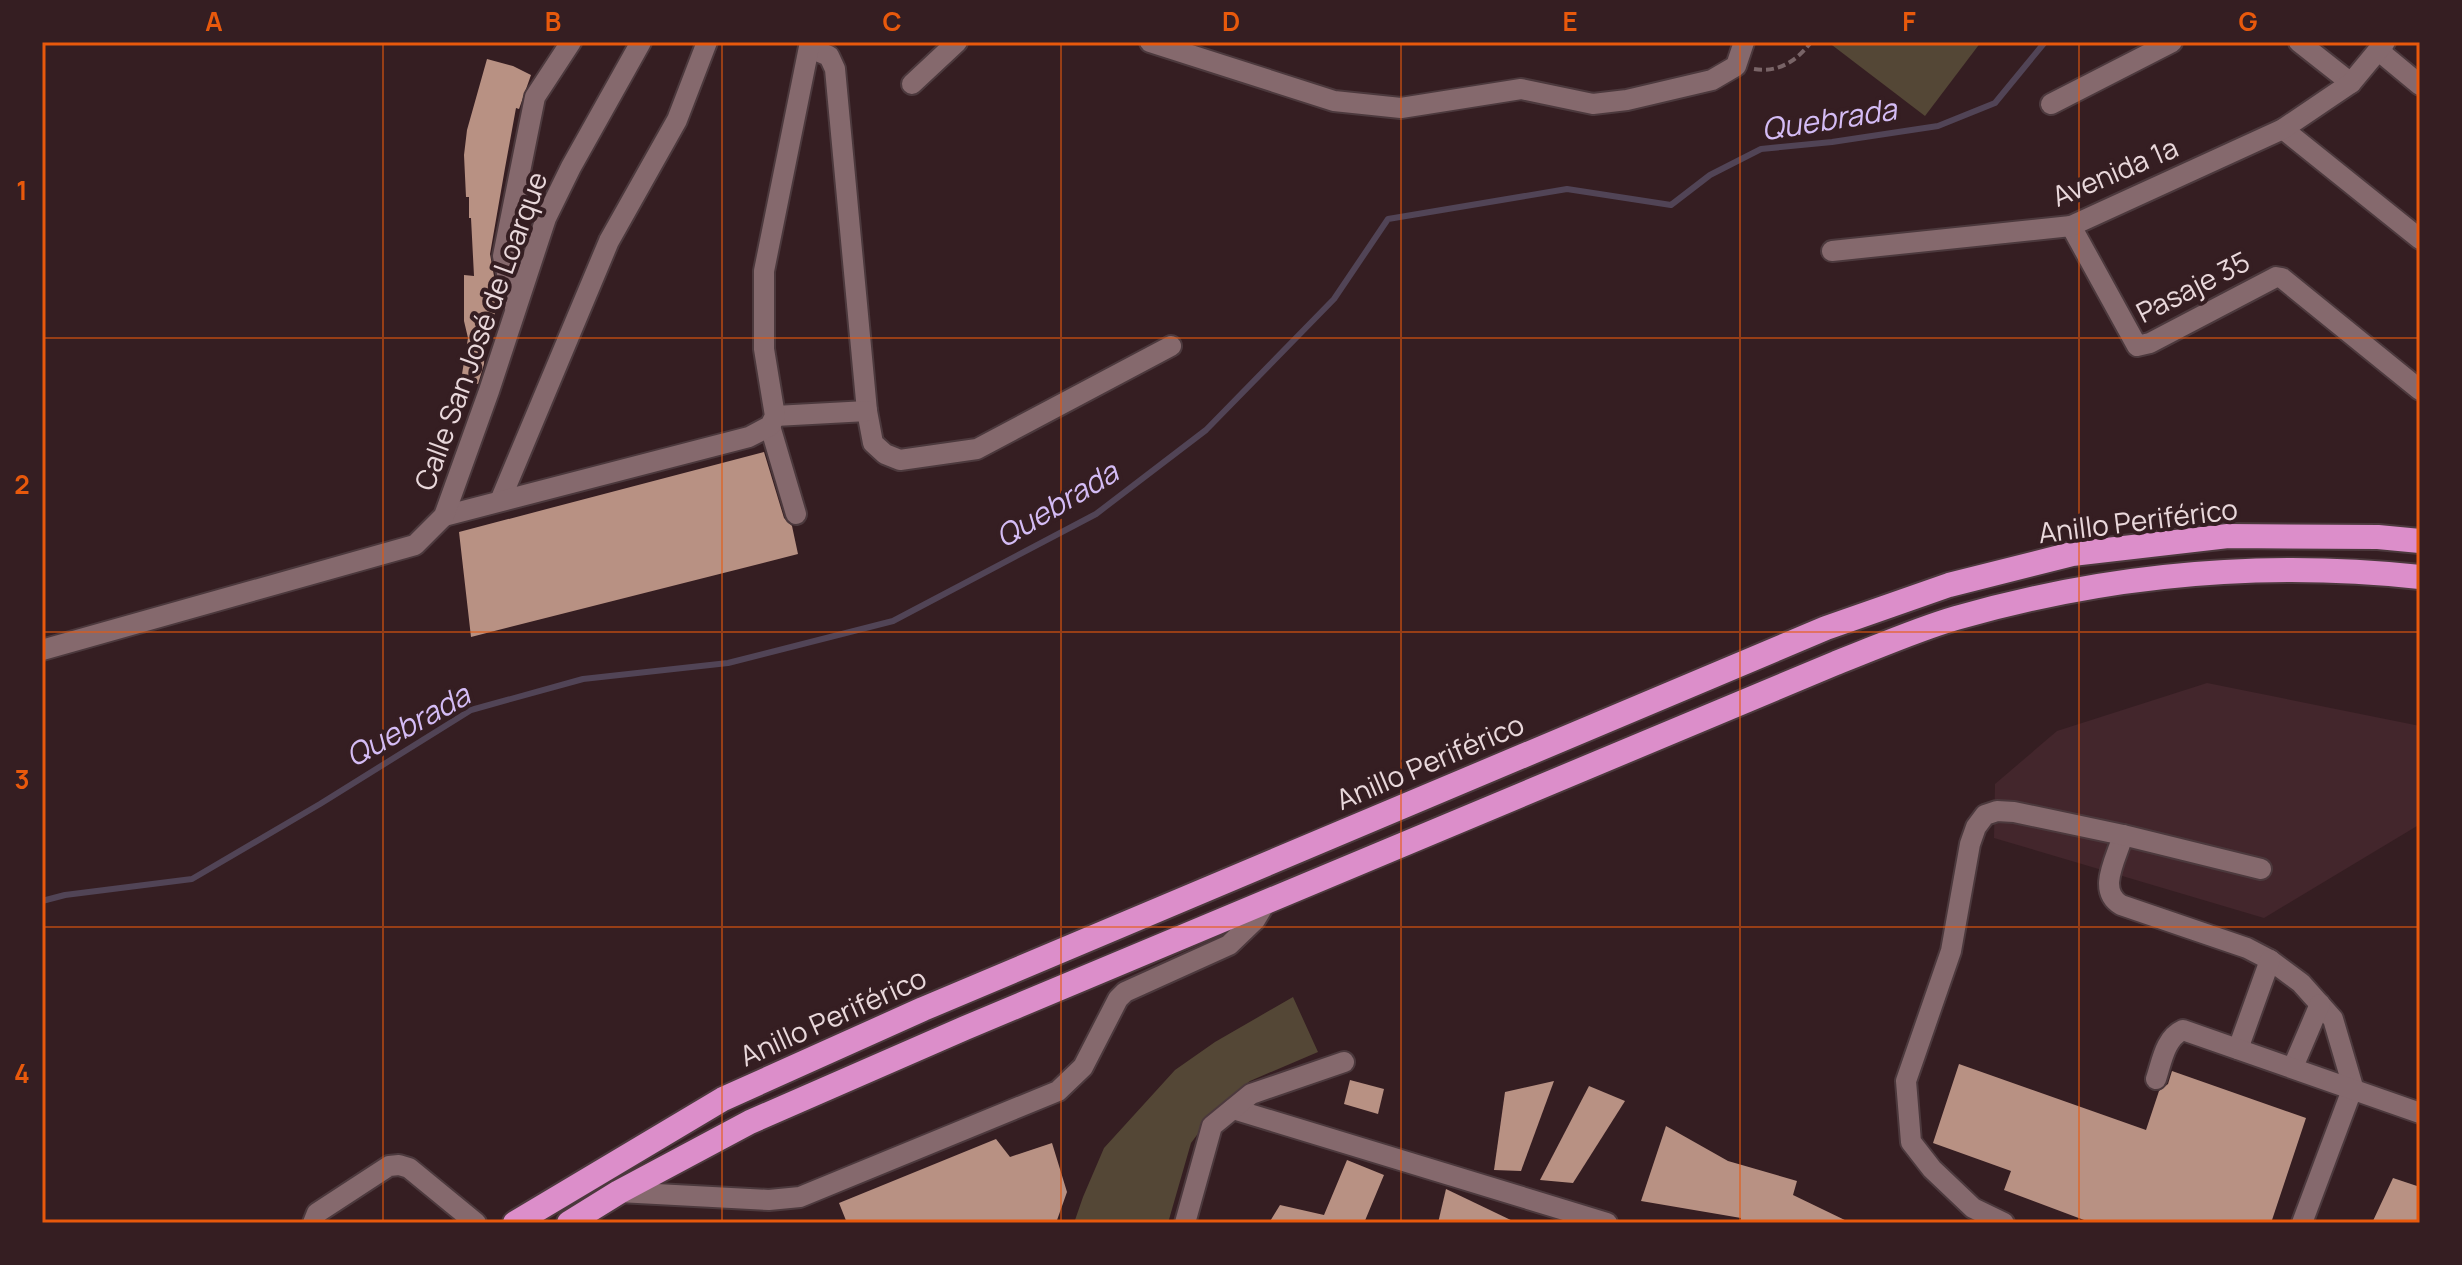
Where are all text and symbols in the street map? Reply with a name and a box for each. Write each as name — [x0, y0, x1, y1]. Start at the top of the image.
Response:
text: A — [205, 3, 223, 39]
text: B — [545, 3, 561, 39]
text: C — [882, 3, 902, 39]
text: D — [1222, 3, 1240, 39]
text: E — [1562, 3, 1578, 39]
text: F — [1902, 3, 1916, 39]
text: G — [2238, 3, 2258, 39]
water label: Quebrada — [1758, 87, 1901, 149]
street label: Avenida 1a — [2046, 127, 2184, 215]
street label: Calle San José de Loarque — [405, 166, 555, 495]
text: 1 — [16, 172, 28, 208]
street label: Pasaje 35 — [2129, 241, 2256, 331]
water label: Quebrada — [987, 450, 1126, 556]
text: 2 — [14, 466, 30, 502]
street label: Anillo Periférico — [2036, 489, 2240, 551]
water label: Quebrada — [338, 673, 478, 776]
street label: Anillo Periférico — [1330, 704, 1529, 818]
text: 3 — [14, 761, 30, 797]
street label: Anillo Periférico — [733, 958, 932, 1074]
text: 4 — [14, 1055, 30, 1091]

